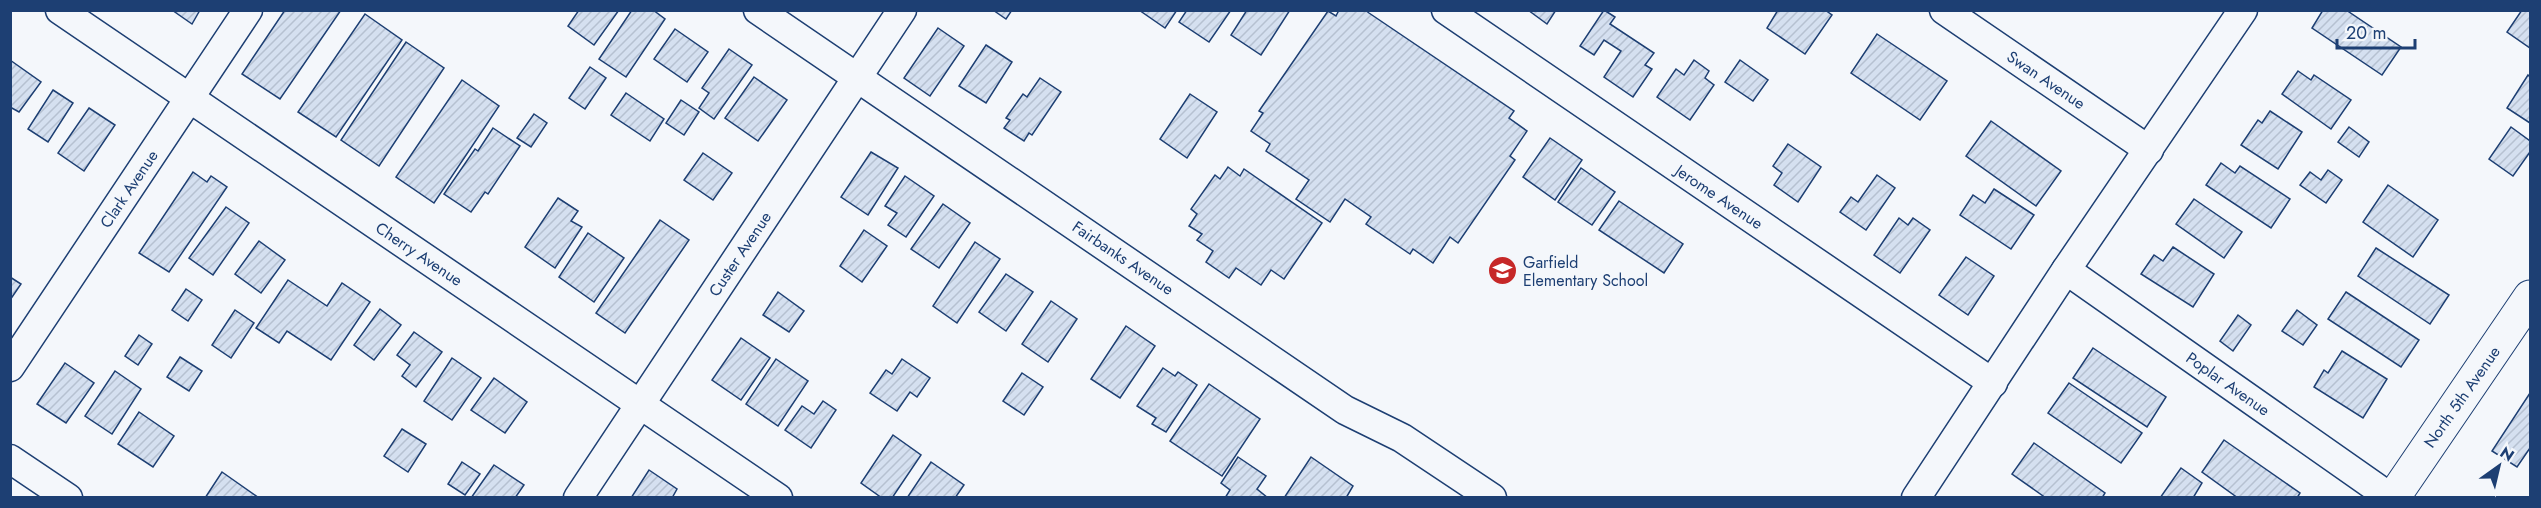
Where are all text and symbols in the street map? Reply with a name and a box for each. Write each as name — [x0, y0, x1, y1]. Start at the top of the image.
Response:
scale bar — [2337, 12, 2415, 50]
text: 20 m — [2346, 20, 2386, 46]
street label: Swan Avenue — [2002, 45, 2090, 115]
street label: Clark Avenue — [94, 145, 164, 233]
street label: Jerome Avenue — [1669, 158, 1767, 235]
street label: Custer Avenue — [703, 207, 777, 301]
street label: Fairbanks Avenue — [1068, 215, 1178, 301]
street label: Cherry Avenue — [371, 216, 467, 292]
place label: Garfield Elementary School — [1523, 251, 1648, 292]
school or university icon: Garfield Elementary School — [1486, 255, 1518, 287]
street label: North 5th Avenue — [2418, 341, 2506, 453]
street label: Poplar Avenue — [2181, 347, 2275, 421]
north arrow — [2469, 436, 2529, 496]
text: N — [2495, 441, 2519, 467]

